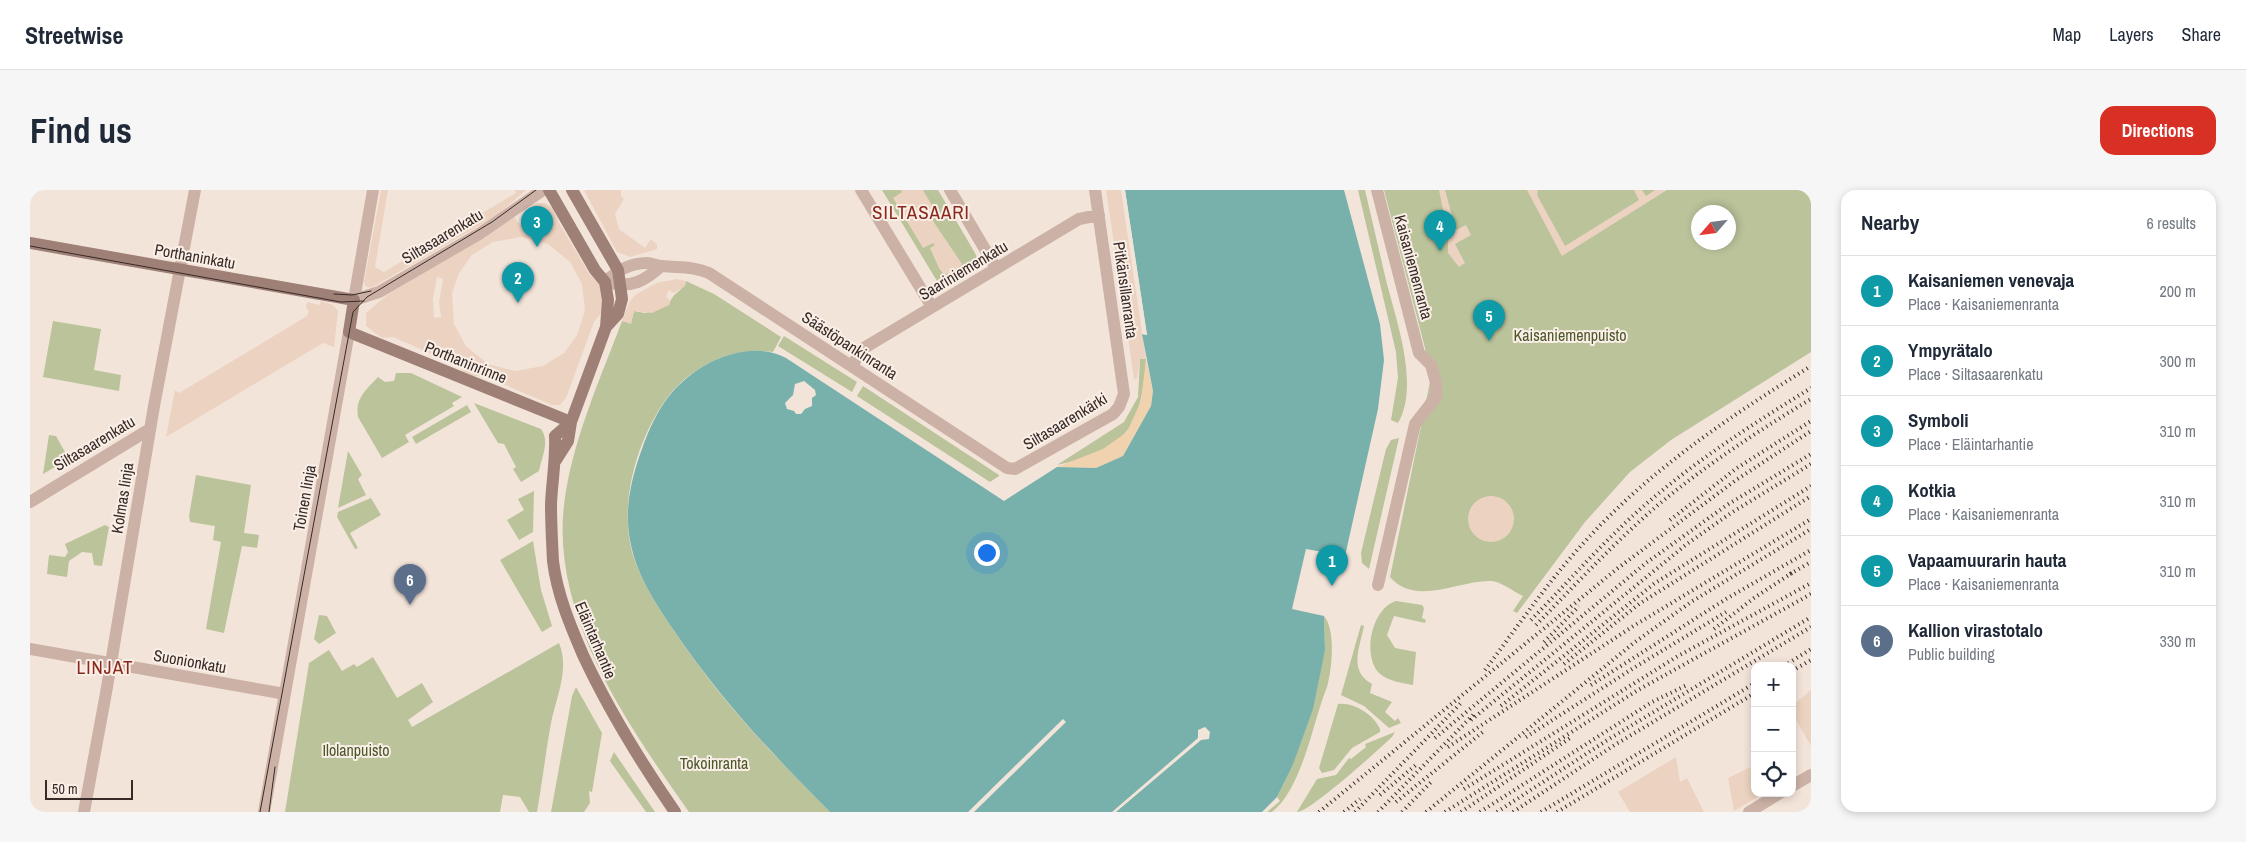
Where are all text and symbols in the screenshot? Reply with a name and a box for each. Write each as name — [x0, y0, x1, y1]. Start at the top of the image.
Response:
text: Streetwise — [25, 19, 123, 51]
text: Map — [2053, 22, 2081, 47]
text: Layers — [2109, 22, 2154, 47]
text: Share — [2182, 22, 2221, 47]
button: Directions — [2100, 106, 2216, 155]
text: Find us — [30, 107, 132, 154]
district label: SILTASAARI — [872, 199, 970, 225]
street label: Siltasaarenkatu — [397, 203, 487, 269]
north arrow — [1691, 205, 1736, 250]
pin: 3 — [521, 206, 553, 247]
text: Nearby — [1861, 208, 1919, 237]
pin: 4 — [1424, 210, 1456, 251]
street label: Kaisaniemenranta — [1389, 212, 1439, 322]
text: 6 results — [2146, 212, 2196, 234]
street label: Saariniemenkatu — [915, 235, 1011, 305]
street label: Porthaninkatu — [153, 238, 237, 274]
street label: Pitkänsillanranta — [1108, 240, 1144, 341]
pin: 2 — [502, 262, 534, 303]
text: Kaisaniemen venevaja — [1908, 267, 2074, 293]
text: 1 — [1873, 280, 1881, 302]
text: 200 m — [2160, 280, 2196, 302]
text: Place · Kaisaniemenranta — [1908, 293, 2059, 315]
pin: 5 — [1473, 300, 1505, 341]
street label: Säästöpankinranta — [798, 306, 903, 385]
park label: Kaisaniemenpuisto — [1513, 324, 1627, 346]
street label: Porthaninrinne — [422, 336, 510, 388]
text: Ympyrätalo — [1908, 337, 1993, 363]
text: 2 — [1873, 350, 1881, 372]
text: 300 m — [2160, 350, 2196, 372]
text: Place · Siltasaarenkatu — [1908, 363, 2043, 385]
street label: Siltasaarenkärki — [1019, 387, 1111, 455]
text: Symboli — [1908, 407, 1969, 433]
street label: Siltasaarenkatu — [49, 410, 139, 476]
text: 3 — [1873, 420, 1881, 442]
text: 310 m — [2160, 420, 2196, 442]
text: Place · Eläintarhantie — [1908, 433, 2033, 455]
street label: Kolmas linja — [106, 460, 139, 535]
street label: Toinen linja — [287, 462, 321, 533]
text: Kotkia — [1908, 477, 1956, 503]
text: 4 — [1873, 490, 1881, 512]
text: 310 m — [2160, 490, 2196, 512]
text: Place · Kaisaniemenranta — [1908, 503, 2059, 525]
your location — [974, 540, 1000, 566]
pin: 1 — [1316, 545, 1348, 586]
text: Vapaamuurarin hauta — [1908, 547, 2066, 573]
text: 5 — [1873, 560, 1881, 582]
text: 310 m — [2160, 560, 2196, 582]
pin: 6 — [394, 564, 426, 605]
text: Place · Kaisaniemenranta — [1908, 573, 2059, 595]
street label: Eläintarhantie — [570, 598, 622, 682]
text: Kallion virastotalo — [1908, 617, 2043, 643]
text: 6 — [1873, 630, 1881, 652]
text: 330 m — [2160, 630, 2196, 652]
text: Public building — [1908, 643, 1995, 665]
street label: Suonionkatu — [152, 644, 228, 678]
district label: LINJAT — [77, 654, 133, 680]
map controls — [1751, 662, 1796, 797]
button: + — [1751, 662, 1796, 707]
button: − — [1751, 707, 1796, 752]
park label: Ilolanpuisto — [322, 739, 390, 761]
park label: Tokoinranta — [680, 752, 749, 774]
button: locate — [1751, 752, 1796, 797]
scale bar — [45, 777, 132, 800]
text: 50 m — [52, 780, 78, 798]

